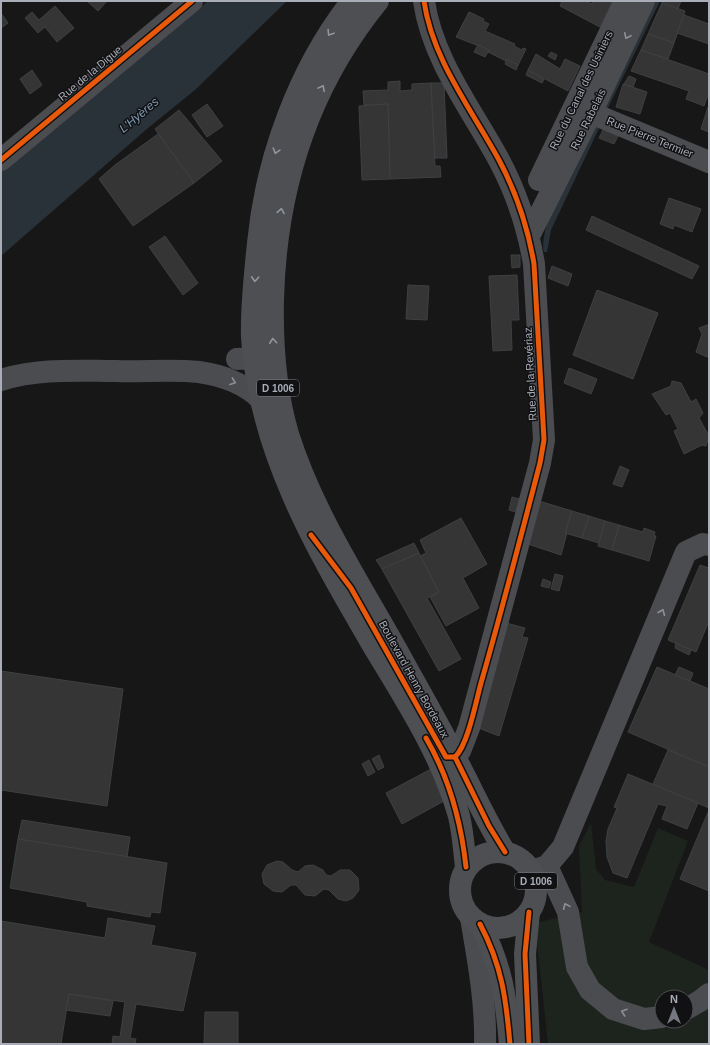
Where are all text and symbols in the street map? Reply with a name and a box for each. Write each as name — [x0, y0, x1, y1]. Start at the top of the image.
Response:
street label: Rue du Canal des Usiniers — [547, 28, 615, 151]
one-way arrow — [327, 29, 335, 36]
one-way arrow — [624, 32, 632, 40]
street label: Rue de la Digue — [56, 43, 124, 103]
one-way arrow — [317, 85, 324, 93]
street label: Rue Rabelais — [568, 86, 608, 151]
water label: L'Hyères — [117, 95, 161, 135]
street label: Rue Pierre Termier — [605, 114, 695, 160]
one-way arrow — [272, 147, 281, 154]
one-way arrow — [276, 208, 285, 215]
one-way arrow — [251, 276, 260, 282]
street label: Rue de la Revériaz — [522, 327, 538, 421]
one-way arrow — [269, 338, 278, 344]
one-way arrow — [229, 378, 236, 386]
road number: D 1006 — [257, 380, 299, 396]
one-way arrow — [657, 608, 665, 615]
street label: Boulevard Henry Bordeaux — [377, 618, 452, 740]
road number: D 1006 — [515, 873, 557, 889]
one-way arrow — [563, 903, 571, 911]
north arrow — [654, 989, 694, 1029]
text: N — [670, 993, 678, 1005]
one-way arrow — [621, 1009, 628, 1017]

